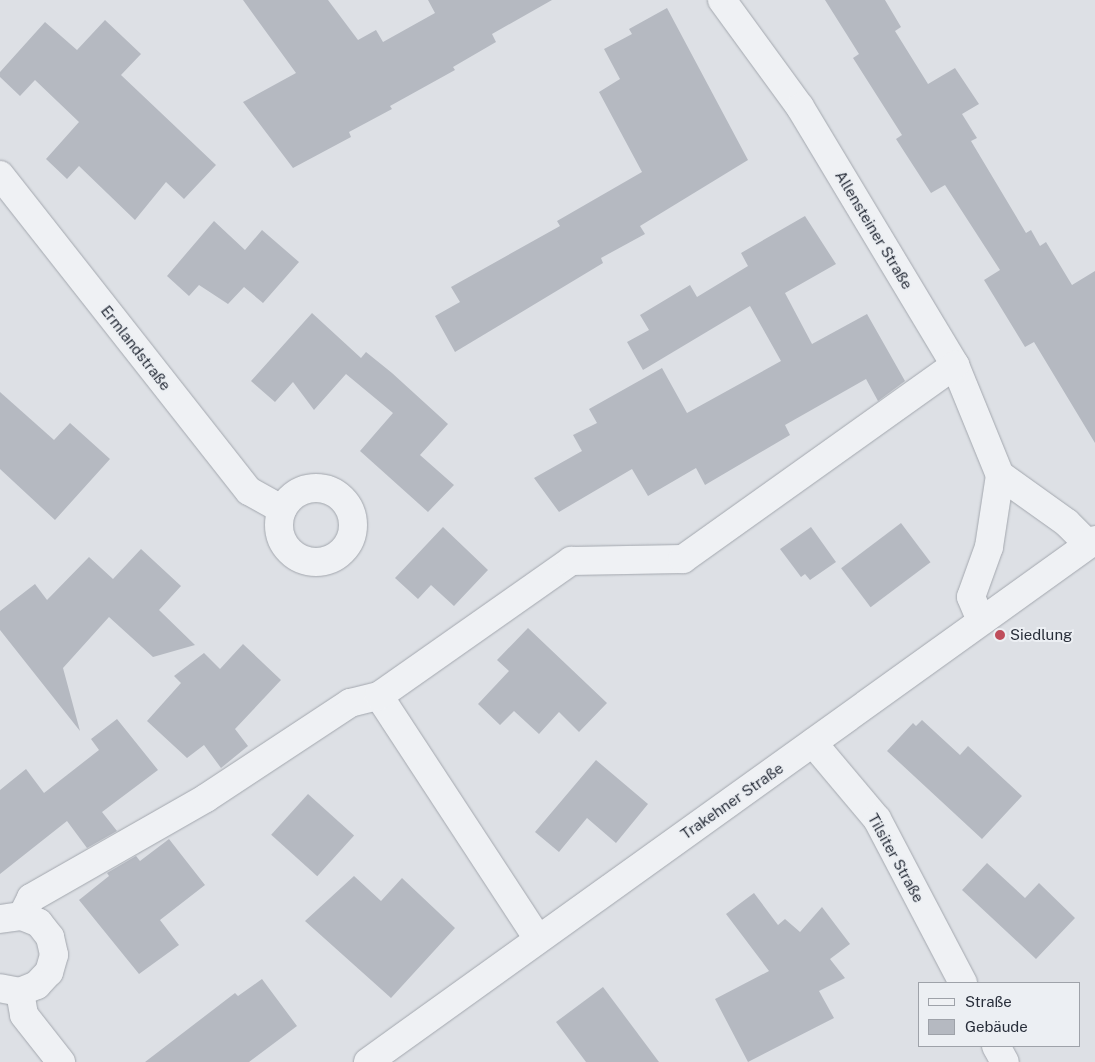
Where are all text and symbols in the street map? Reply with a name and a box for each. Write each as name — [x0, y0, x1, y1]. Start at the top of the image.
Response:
street label: Allensteiner Straße — [832, 167, 916, 293]
street label: Ermlandstraße — [97, 302, 175, 394]
place label: Siedlung — [1010, 626, 1072, 644]
marker: Siedlung — [994, 629, 1006, 641]
street label: Trakehner Straße — [677, 759, 787, 843]
street label: Tilsiter Straße — [864, 810, 928, 906]
legend — [918, 982, 1080, 1047]
text: Straße — [965, 993, 1012, 1010]
text: Gebäude — [965, 1018, 1028, 1035]

